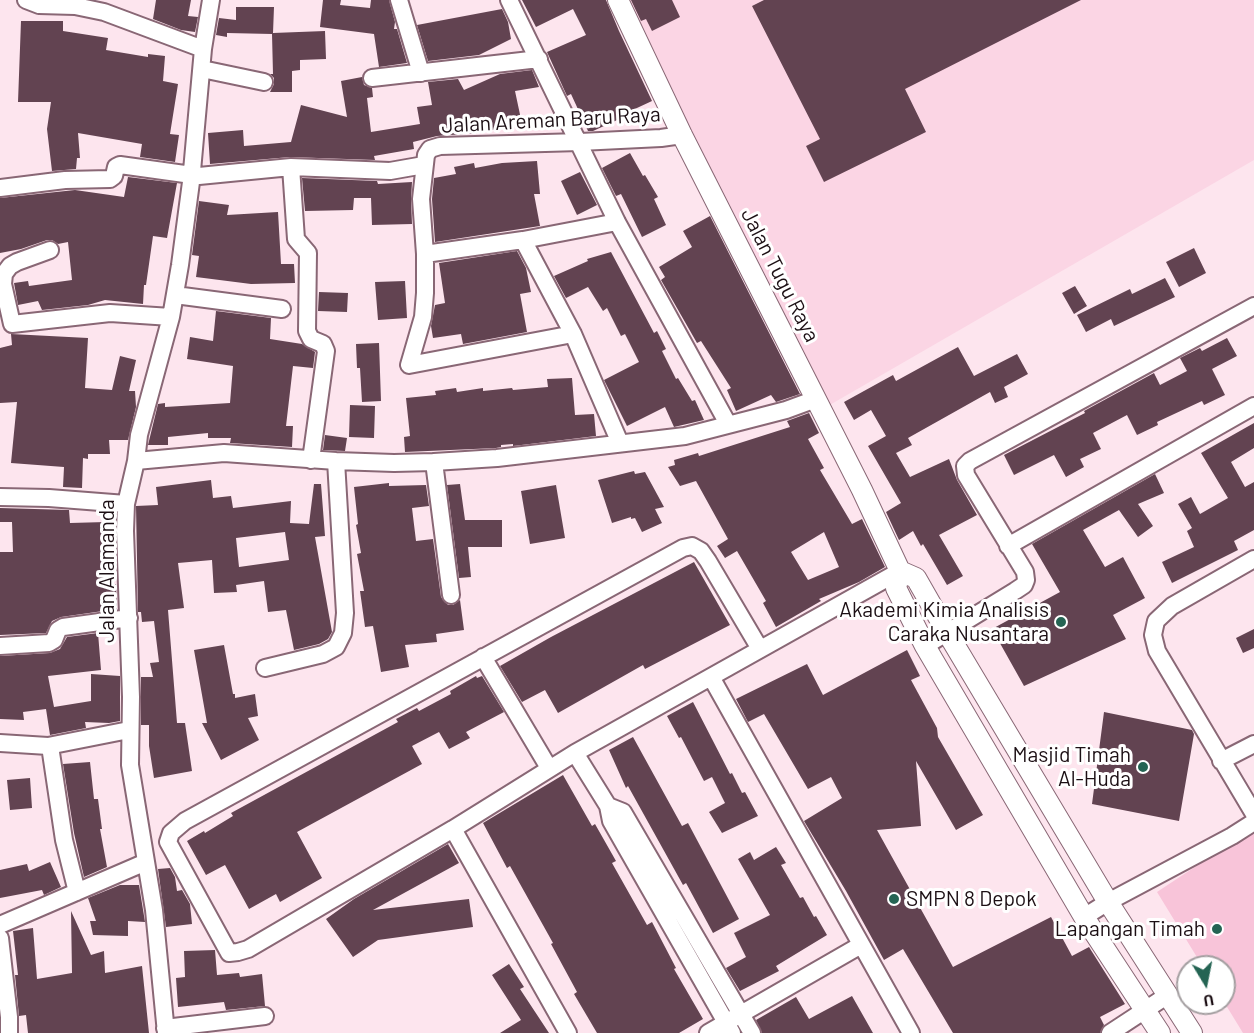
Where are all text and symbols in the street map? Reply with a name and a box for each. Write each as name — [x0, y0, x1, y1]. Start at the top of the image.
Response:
street label: Jalan Areman Baru Raya — [441, 102, 661, 138]
street label: Jalan Tugu Raya — [736, 204, 824, 346]
street label: Jalan Alamanda — [94, 499, 120, 643]
place label: Akademi Kimia Analisis Caraka Nusantara — [839, 597, 1049, 647]
marker: Akademi Kimia Analisis Caraka Nusantara — [1054, 615, 1068, 629]
place label: Masjid Timah Al-Huda — [1013, 742, 1131, 792]
marker: Masjid Timah Al-Huda — [1136, 760, 1150, 774]
place label: SMPN 8 Depok — [906, 886, 1037, 912]
marker: SMPN 8 Depok — [887, 892, 901, 906]
place label: Lapangan Timah — [1055, 916, 1205, 942]
marker: Lapangan Timah — [1210, 922, 1224, 936]
north arrow — [1176, 955, 1236, 1015]
text: U — [1202, 991, 1215, 1011]

